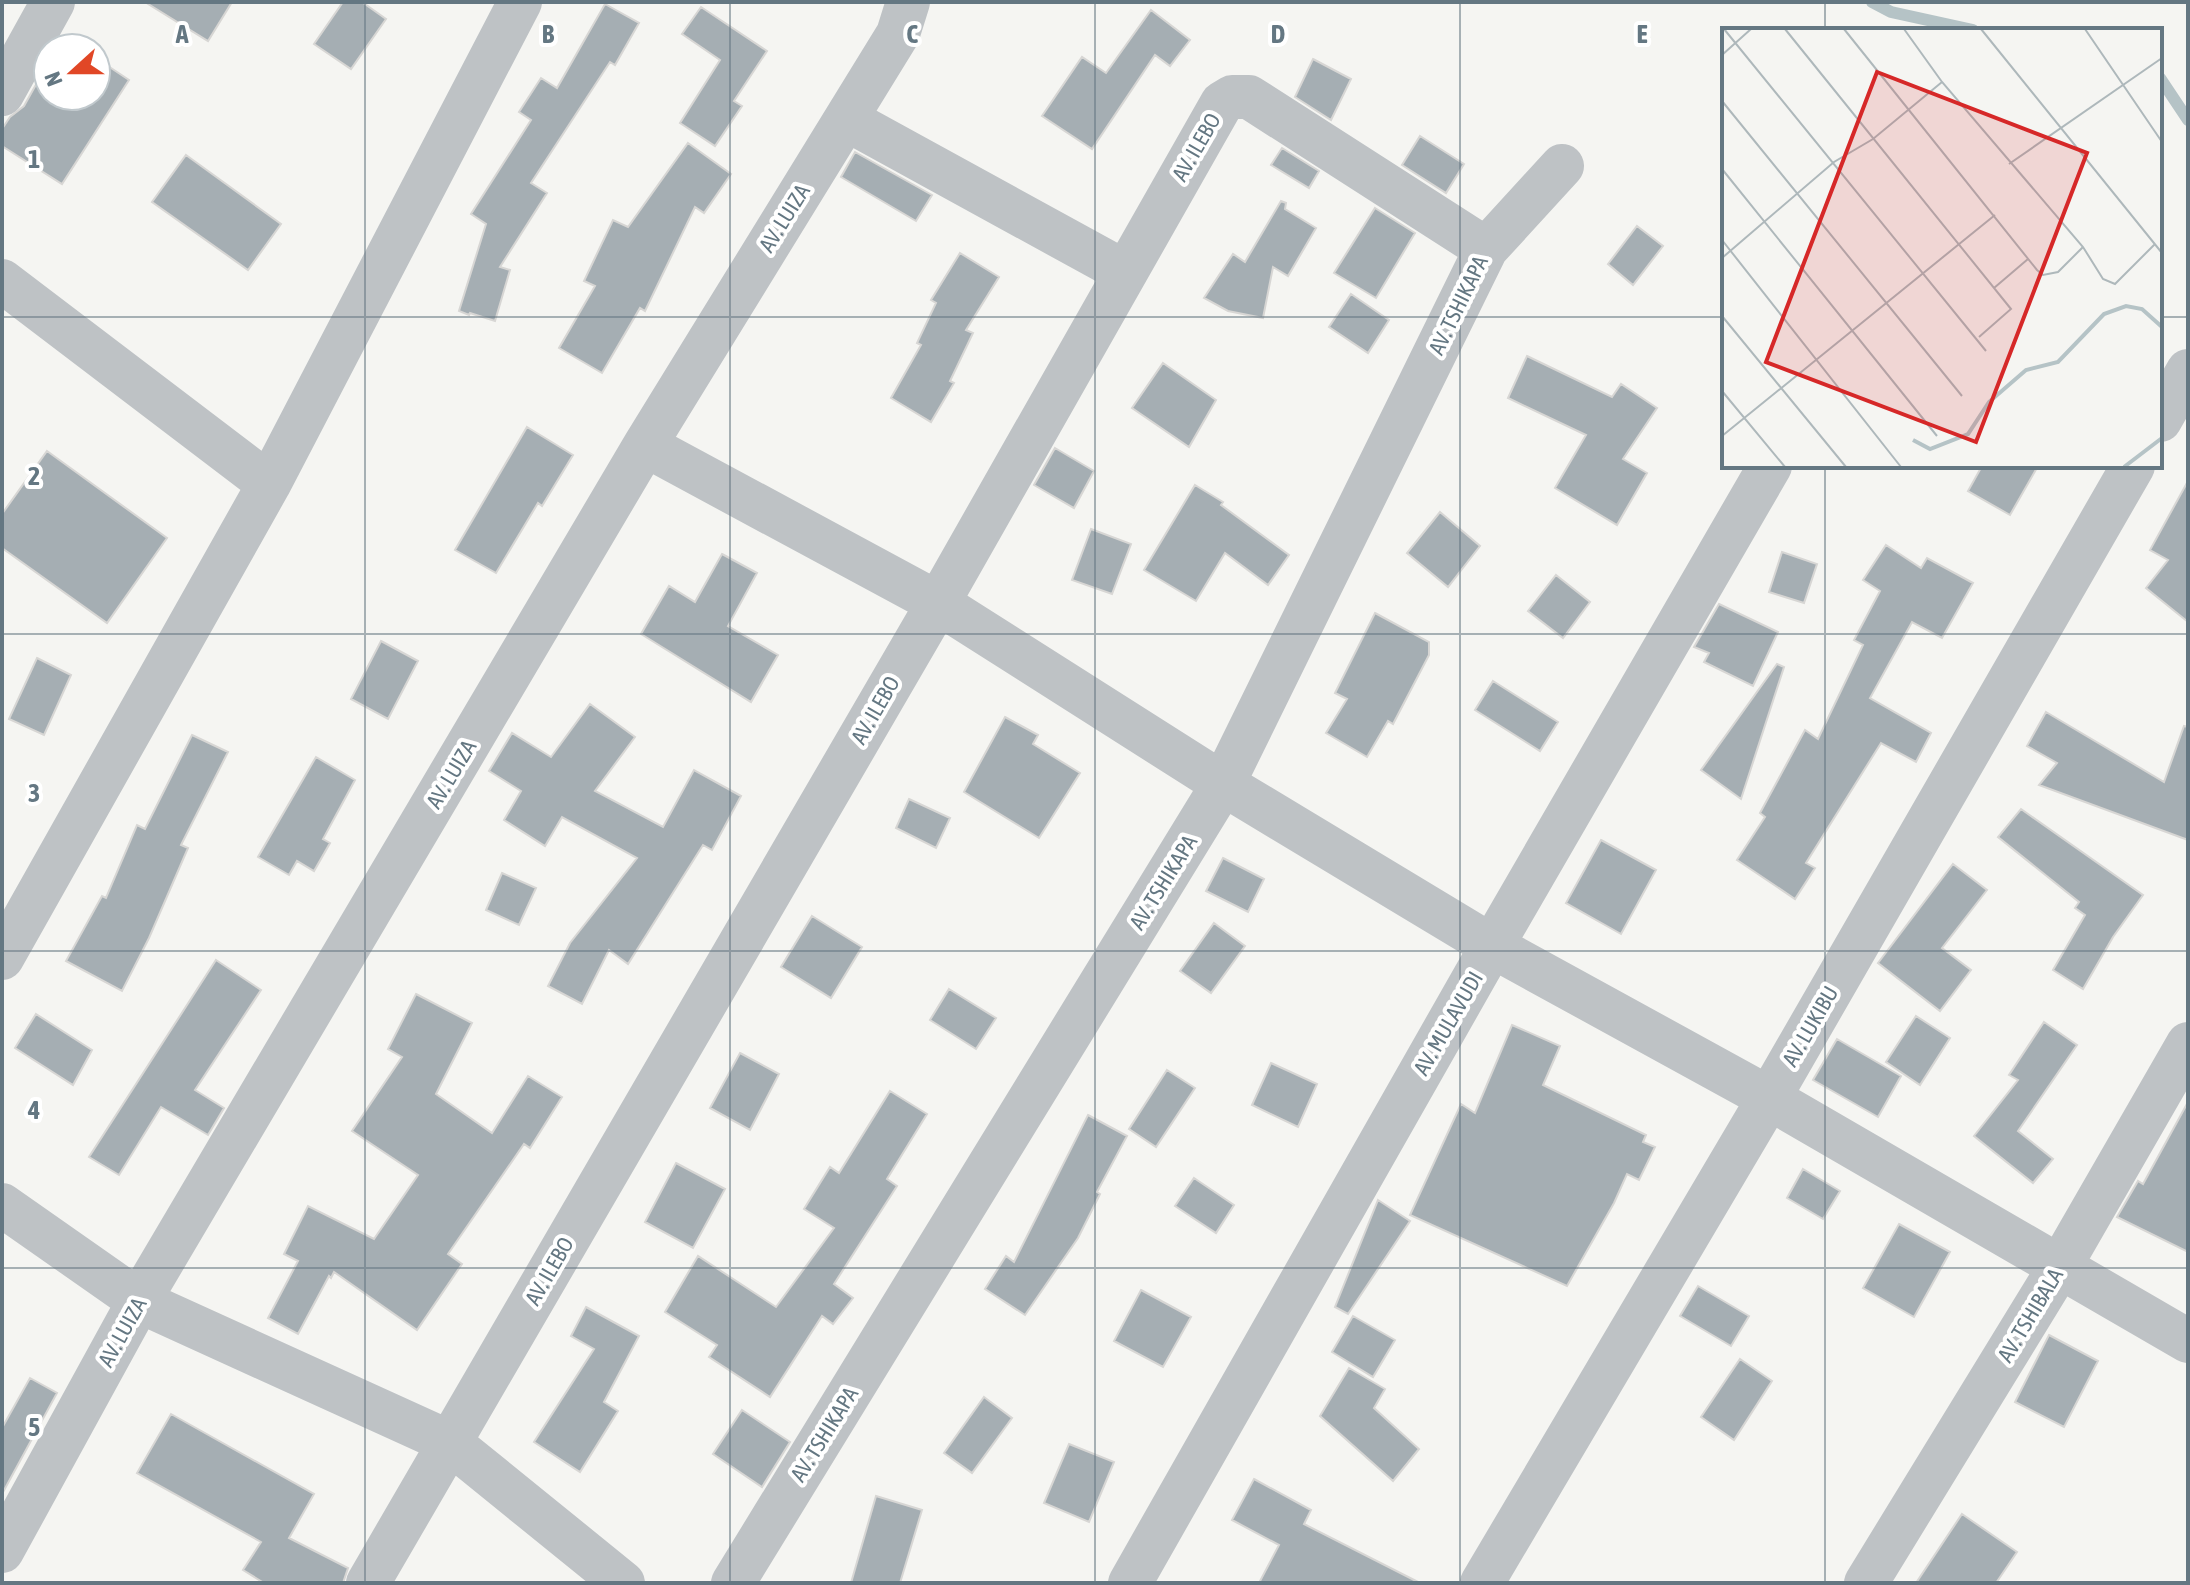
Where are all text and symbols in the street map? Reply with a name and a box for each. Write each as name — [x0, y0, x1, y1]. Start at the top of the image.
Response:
text: A — [175, 19, 189, 49]
text: B — [542, 19, 555, 49]
text: C — [906, 19, 918, 49]
text: D — [1271, 19, 1285, 49]
text: E — [1636, 19, 1648, 49]
inset map — [1722, 28, 2162, 468]
north arrow — [32, 32, 112, 112]
text: N — [39, 68, 68, 90]
street label: AV. ILEBO — [1166, 108, 1226, 186]
text: 1 — [28, 144, 40, 174]
street label: AV. LUIZA — [753, 179, 815, 257]
street label: AV. TSHIKAPA — [1423, 251, 1493, 359]
text: 2 — [28, 461, 40, 491]
street label: AV. ILEBO — [845, 671, 905, 749]
street label: AV. LUIZA — [421, 735, 482, 813]
text: 3 — [28, 778, 40, 808]
street label: AV. TSHIKAPA — [1124, 830, 1202, 934]
street label: AV. MULAVUDI — [1408, 967, 1488, 1079]
street label: AV. LUKIBU — [1777, 981, 1843, 1071]
text: 4 — [27, 1095, 40, 1125]
street label: AV. ILEBO — [519, 1232, 579, 1310]
street label: AV. TSHIBALA — [1992, 1263, 2068, 1367]
street label: AV. LUIZA — [92, 1293, 152, 1371]
street label: AV. TSHIKAPA — [785, 1382, 863, 1486]
text: 5 — [28, 1412, 40, 1442]

